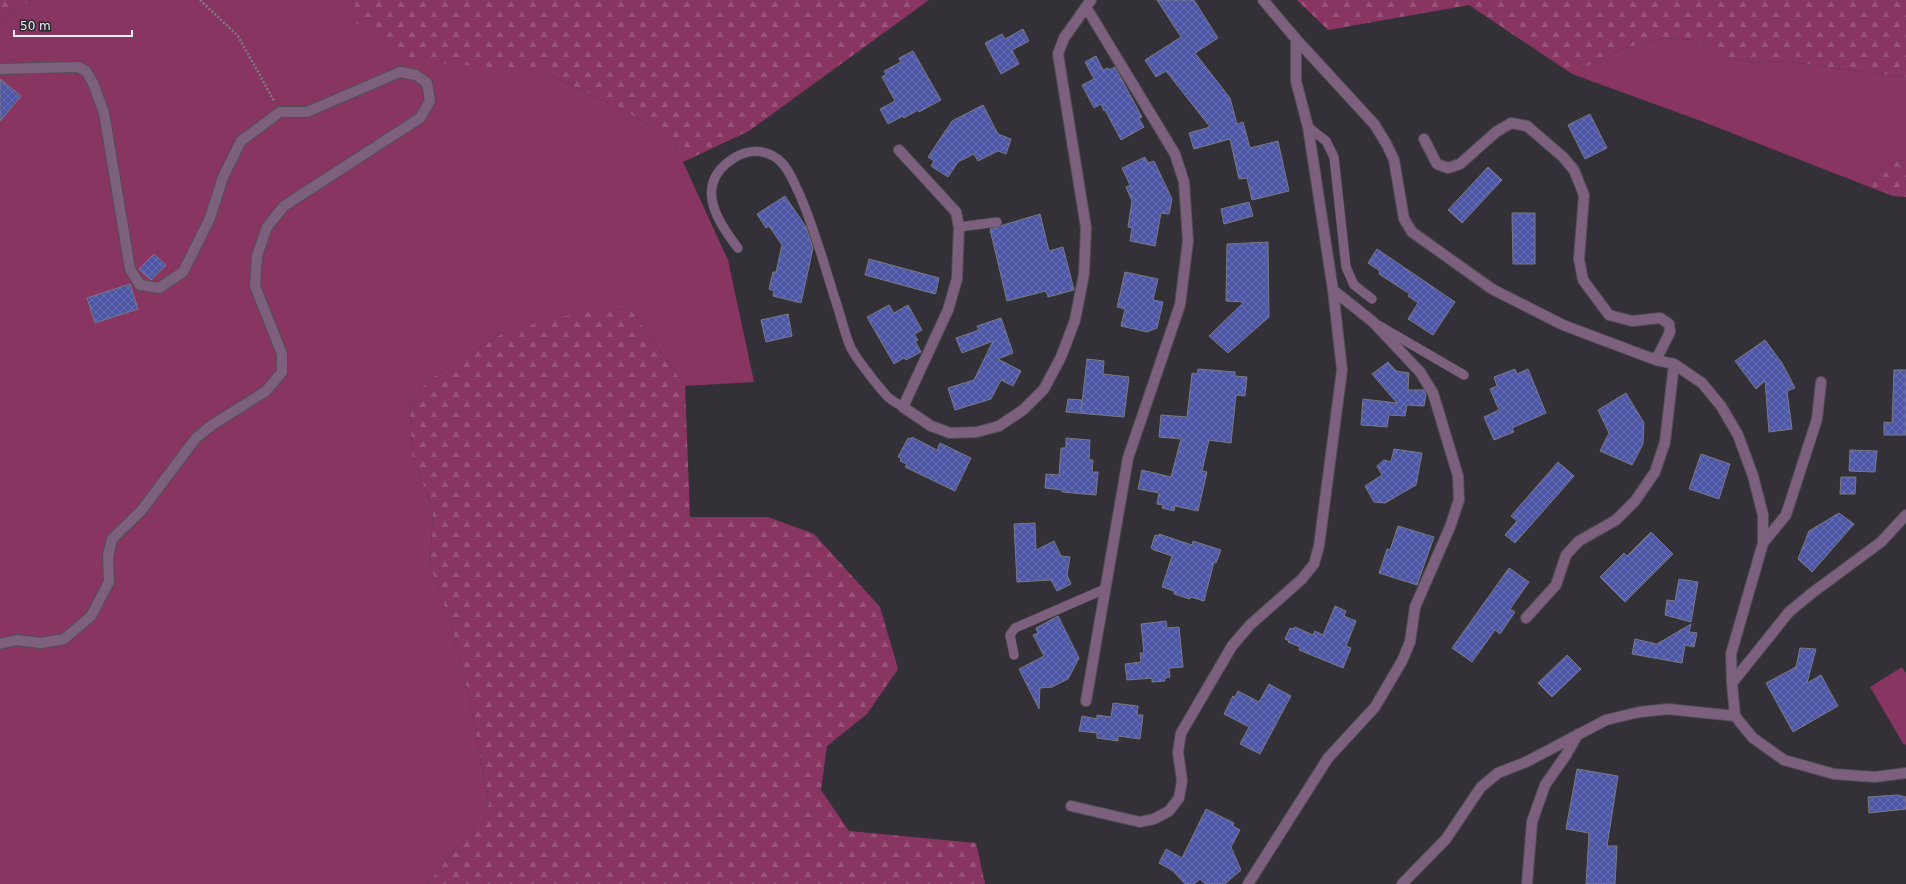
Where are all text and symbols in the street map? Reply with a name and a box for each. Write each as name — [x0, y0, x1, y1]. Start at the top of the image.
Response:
scale bar — [14, 12, 132, 38]
text: 50 m — [20, 19, 51, 33]

